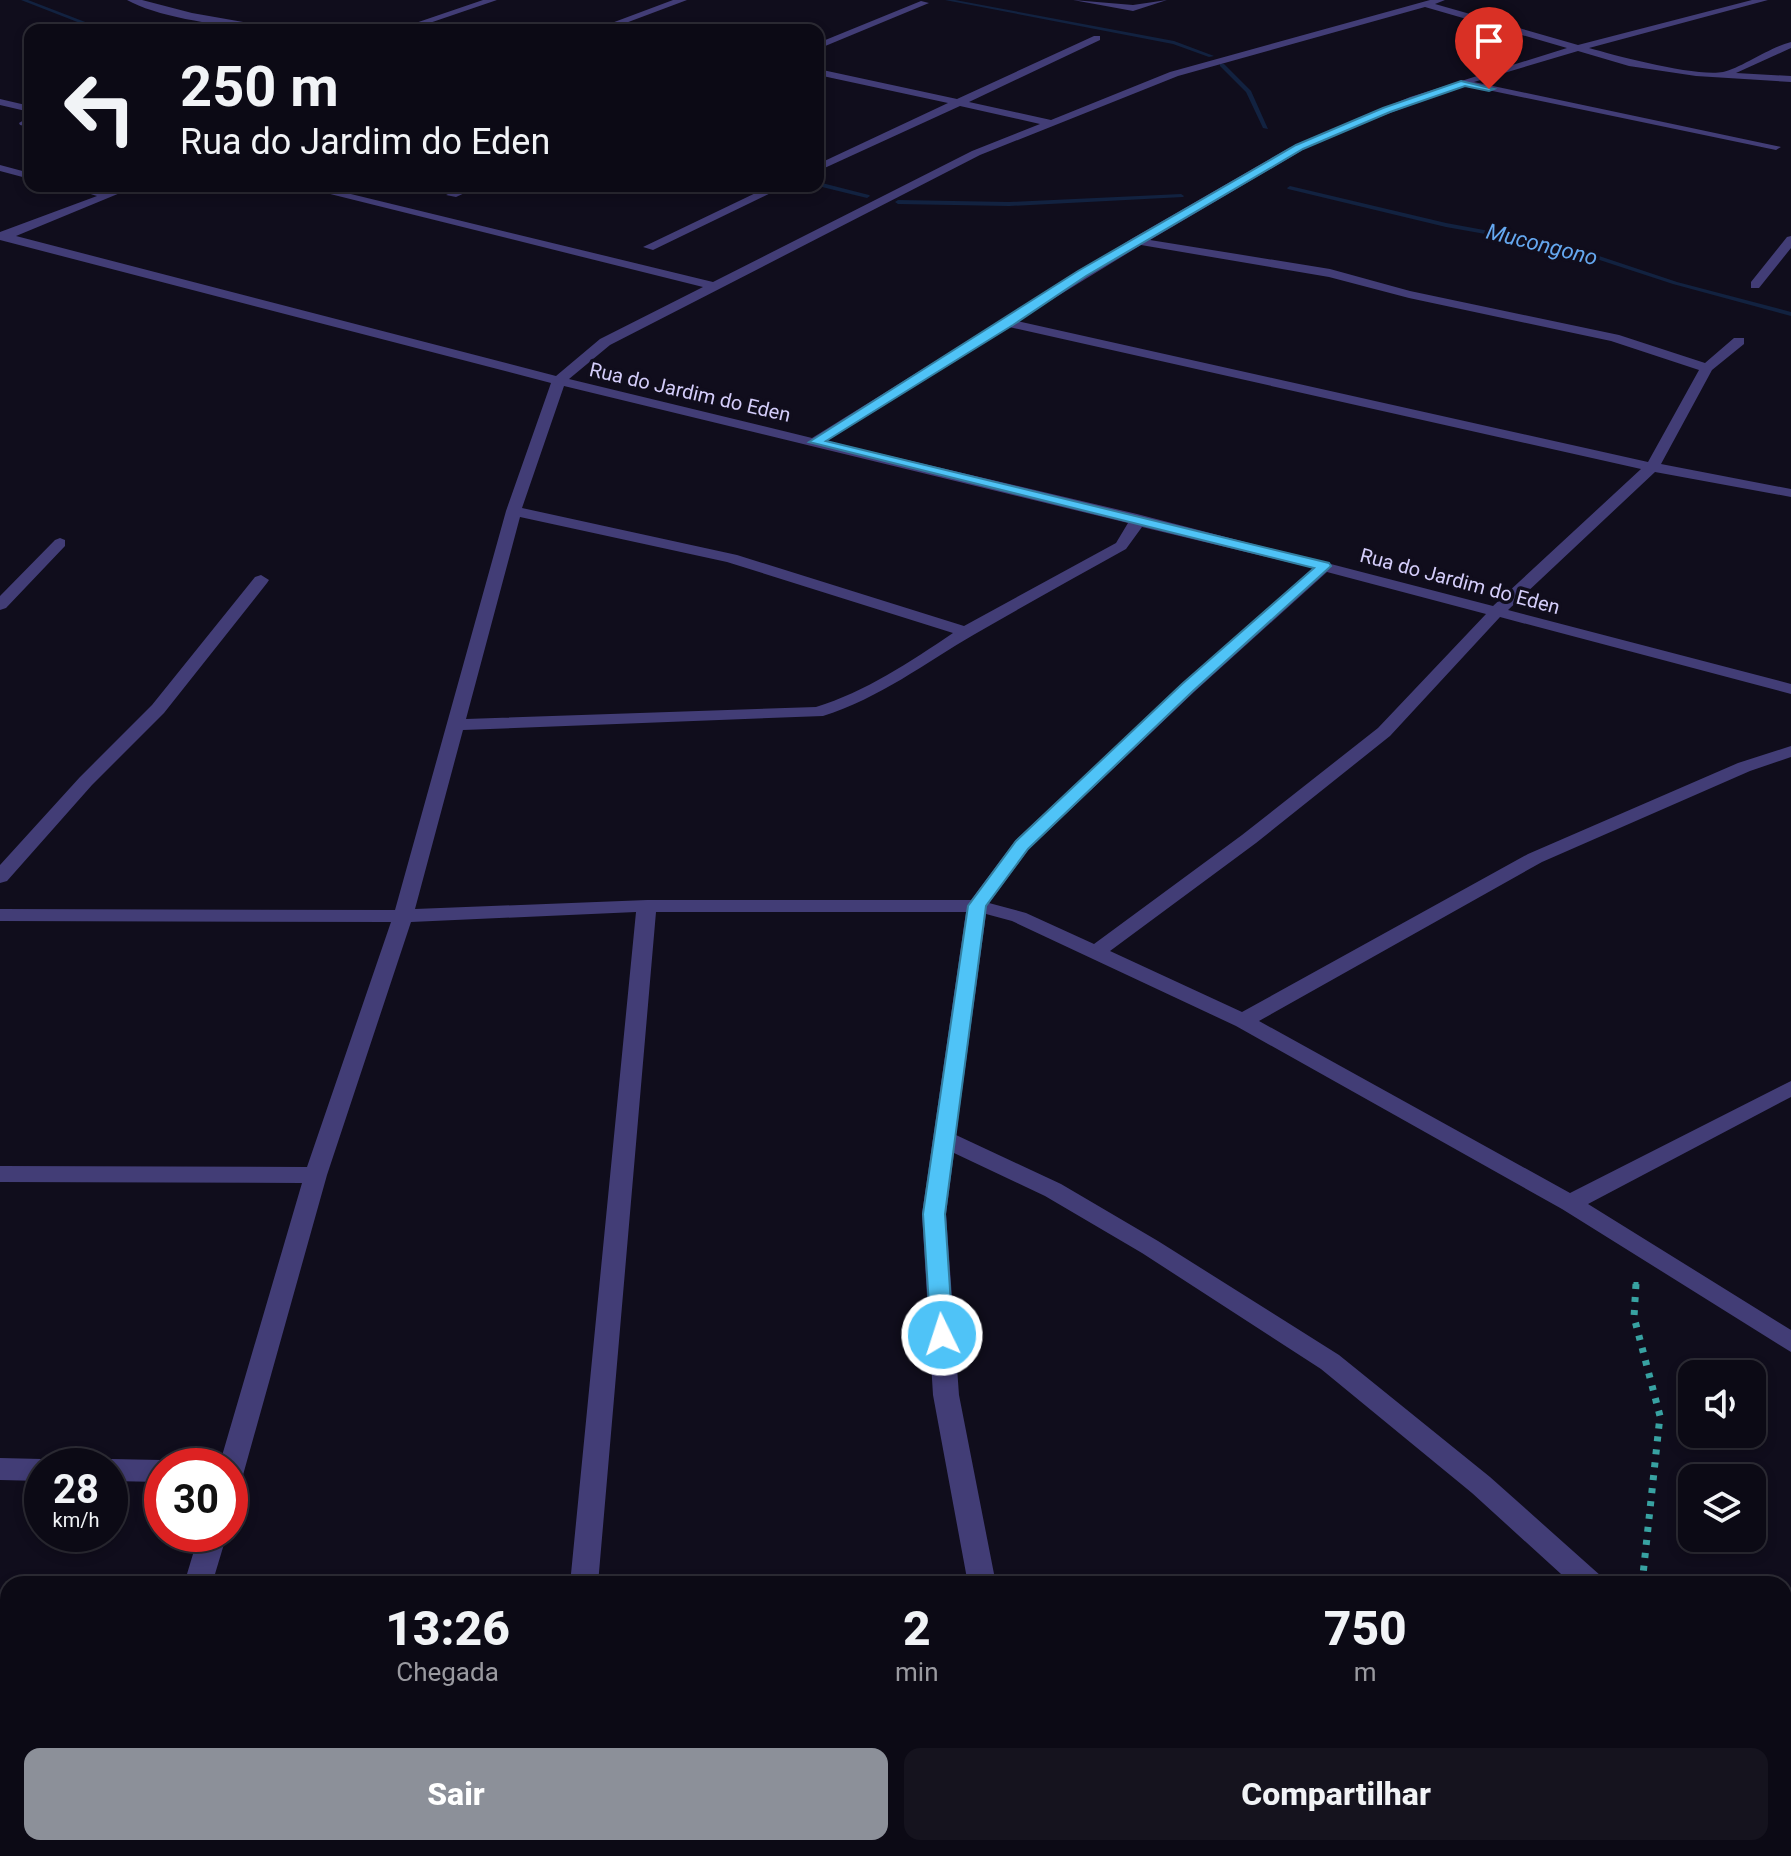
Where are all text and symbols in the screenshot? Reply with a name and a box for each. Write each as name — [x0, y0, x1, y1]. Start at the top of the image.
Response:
pin — [1455, 7, 1523, 89]
icon: arrive — [1467, 19, 1511, 63]
text: 250 m — [180, 54, 339, 120]
icon: left — [48, 56, 152, 160]
text: Rua do Jardim do Eden — [180, 121, 550, 163]
water label: Mucongono — [1484, 219, 1600, 270]
street label: Rua do Jardim do Eden — [587, 357, 793, 427]
street label: Rua do Jardim do Eden — [1358, 543, 1562, 619]
position arrow — [900, 1293, 984, 1377]
map controls — [1678, 1360, 1766, 1552]
button: sound — [1678, 1360, 1766, 1448]
speed limit sign: 30 — [144, 1448, 248, 1552]
button: layers — [1678, 1464, 1766, 1552]
text: 28 — [53, 1466, 99, 1513]
text: km/h — [53, 1508, 99, 1532]
text: 13:26 — [385, 1600, 510, 1657]
text: 2 — [903, 1600, 931, 1657]
text: 750 — [1324, 1600, 1407, 1657]
text: Chegada — [396, 1657, 499, 1687]
text: min — [895, 1657, 939, 1687]
text: m — [1354, 1657, 1377, 1687]
button: Sair — [24, 1748, 888, 1840]
button: Compartilhar — [904, 1748, 1768, 1840]

